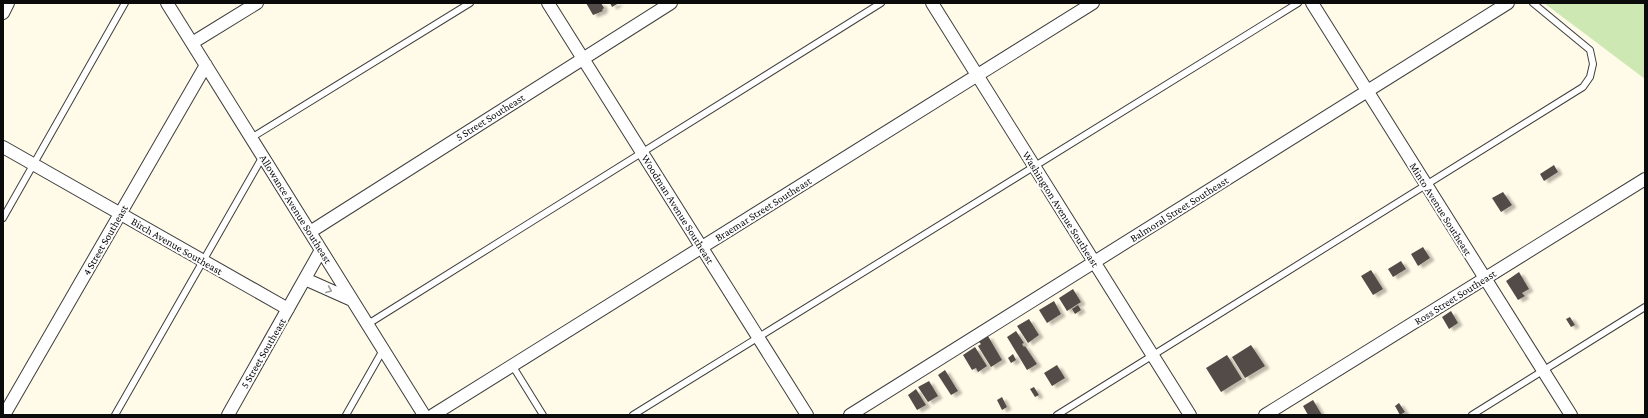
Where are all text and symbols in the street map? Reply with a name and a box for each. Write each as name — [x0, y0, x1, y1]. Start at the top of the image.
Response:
street label: 5 Street Southeast — [453, 91, 527, 143]
street label: Washington Avenue Southeast — [1019, 149, 1102, 270]
street label: Allowance Avenue Southeast — [257, 152, 335, 266]
street label: Woodman Avenue Southeast — [639, 152, 717, 266]
street label: Minto Avenue Southeast — [1407, 160, 1475, 258]
street label: Braemar Street Southeast — [713, 174, 814, 244]
street label: Balmoral Street Southeast — [1128, 174, 1231, 244]
street label: 4 Street Southeast — [80, 202, 130, 277]
street label: Birch Avenue Southeast — [129, 215, 225, 277]
street label: Ross Street Southeast — [1412, 267, 1498, 327]
one-way arrow — [325, 285, 332, 293]
street label: 5 Street Southeast — [238, 316, 288, 390]

